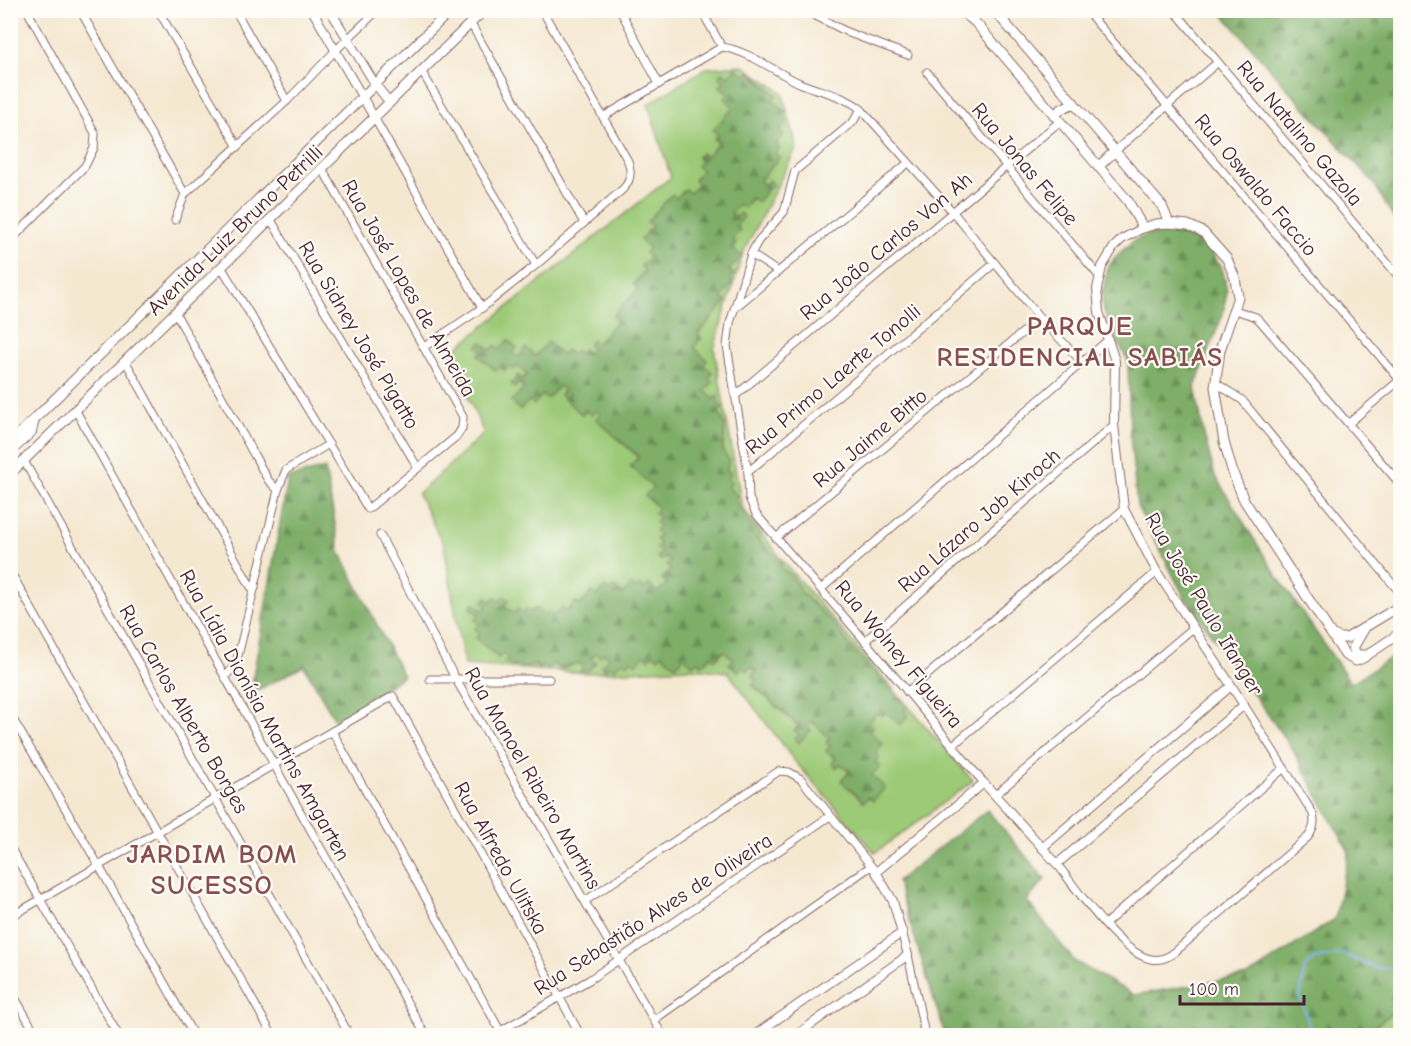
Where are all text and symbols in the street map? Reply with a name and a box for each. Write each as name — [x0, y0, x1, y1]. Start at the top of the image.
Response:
street label: Rua Natalino Gazola — [1232, 56, 1368, 210]
street label: Rua Jonas Felipe — [967, 98, 1083, 230]
street label: Rua Oswaldo Faccio — [1190, 109, 1322, 261]
street label: Avenida Luiz Bruno Petrilli — [142, 140, 328, 320]
street label: Rua João Carlos Von Ah — [795, 167, 977, 325]
street label: Rua José Lopes de Almeida — [337, 175, 481, 401]
street label: Rua Sidney José Pigatto — [293, 237, 425, 433]
street label: Rua Primo Laerte Tonolli — [741, 299, 925, 459]
district label: PARQUE RESIDENCIAL SABIÁS — [936, 311, 1224, 373]
street label: Rua Jaime Bitto — [808, 383, 932, 493]
street label: Rua Lázaro Job Kinoch — [893, 443, 1065, 597]
street label: Rua José Paulo Ifanger — [1140, 508, 1268, 700]
street label: Rua Lídia Dionísia Martins Amgarten — [175, 565, 355, 865]
street label: Rua Wolney Figueira — [830, 575, 968, 733]
street label: Rua Carlos Alberto Borges — [114, 600, 254, 818]
street label: Rua Manoel Ribeiro Martins — [460, 663, 606, 893]
street label: Rua Alfredo Ulitska — [449, 778, 553, 938]
street label: Rua Sebastião Alves de Oliveira — [529, 828, 777, 1000]
district label: JARDIM BOM SUCESSO — [126, 839, 298, 901]
scale bar — [1180, 968, 1304, 1006]
text: 100 m — [1189, 979, 1239, 1000]

